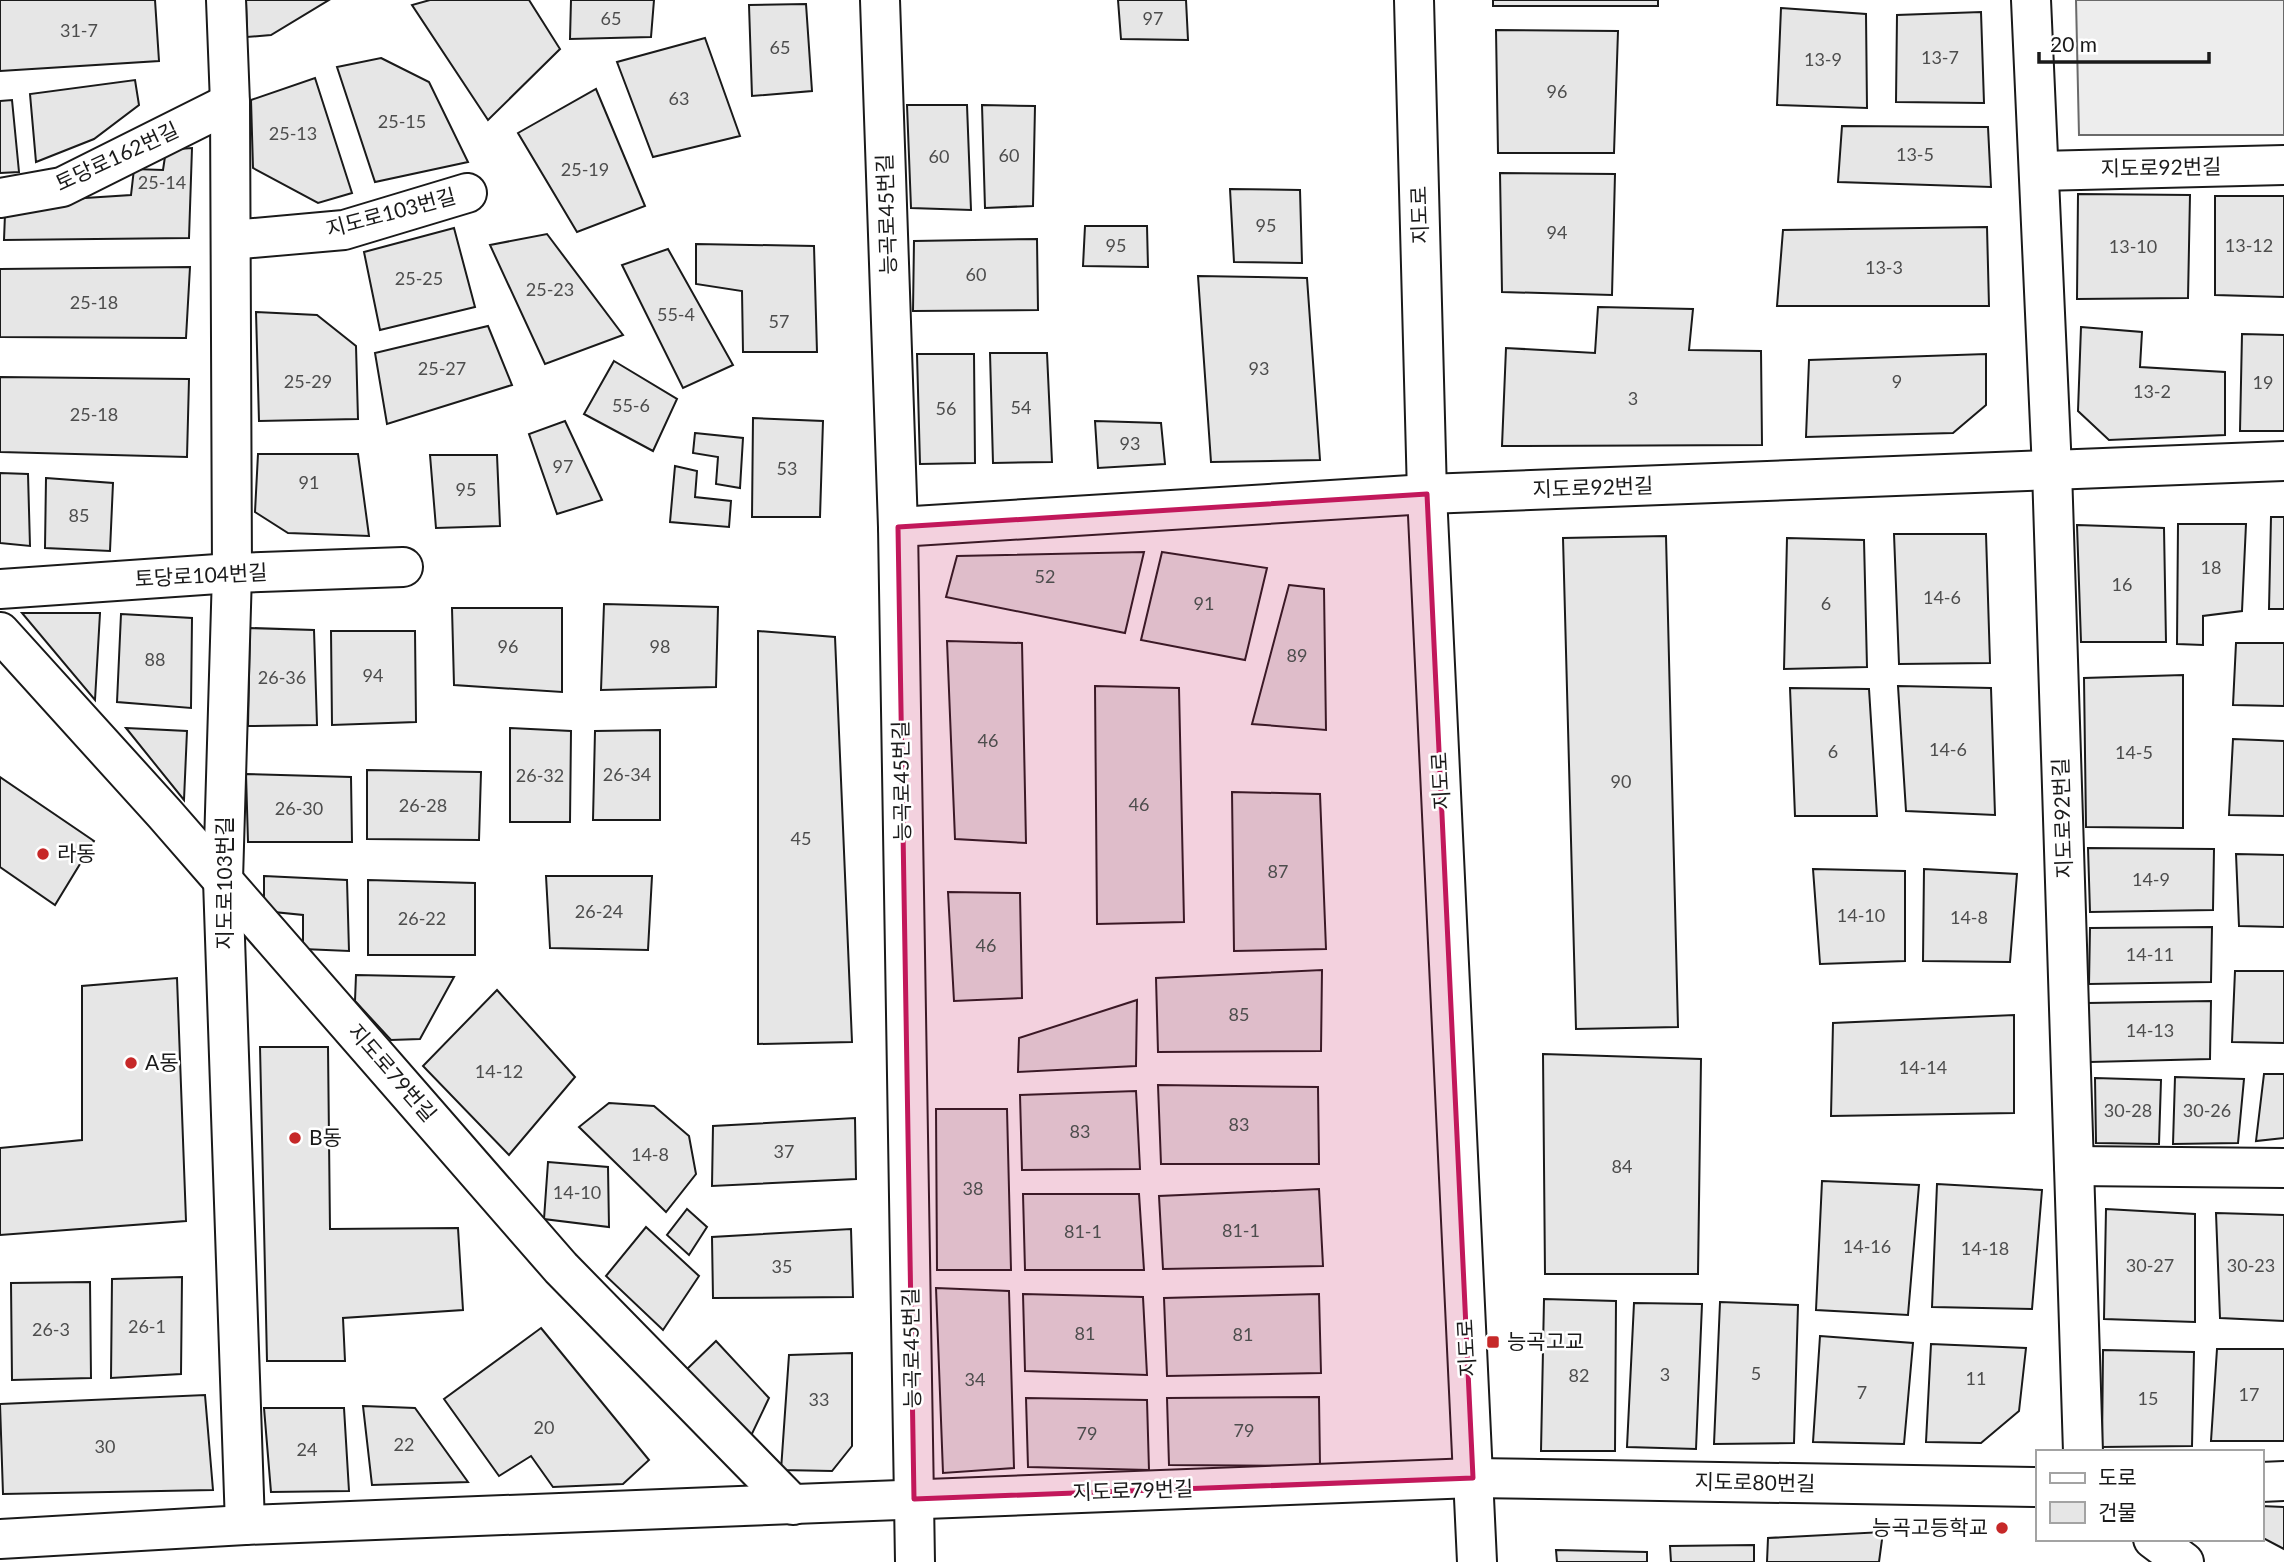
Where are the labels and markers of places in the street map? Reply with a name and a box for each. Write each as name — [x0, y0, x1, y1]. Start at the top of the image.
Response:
place label: 라동 — [57, 840, 96, 865]
marker: 라동 — [35, 846, 51, 862]
place label: A동 — [145, 1049, 179, 1074]
marker: A동 — [123, 1055, 139, 1071]
place label: B동 — [309, 1124, 342, 1149]
marker: B동 — [287, 1130, 303, 1146]
place label: 능곡고교 — [1507, 1328, 1584, 1353]
marker: 능곡고교 — [1485, 1334, 1501, 1350]
place label: 능곡고등학교 — [1872, 1514, 1988, 1539]
marker: 능곡고등학교 — [1994, 1520, 2010, 1536]

